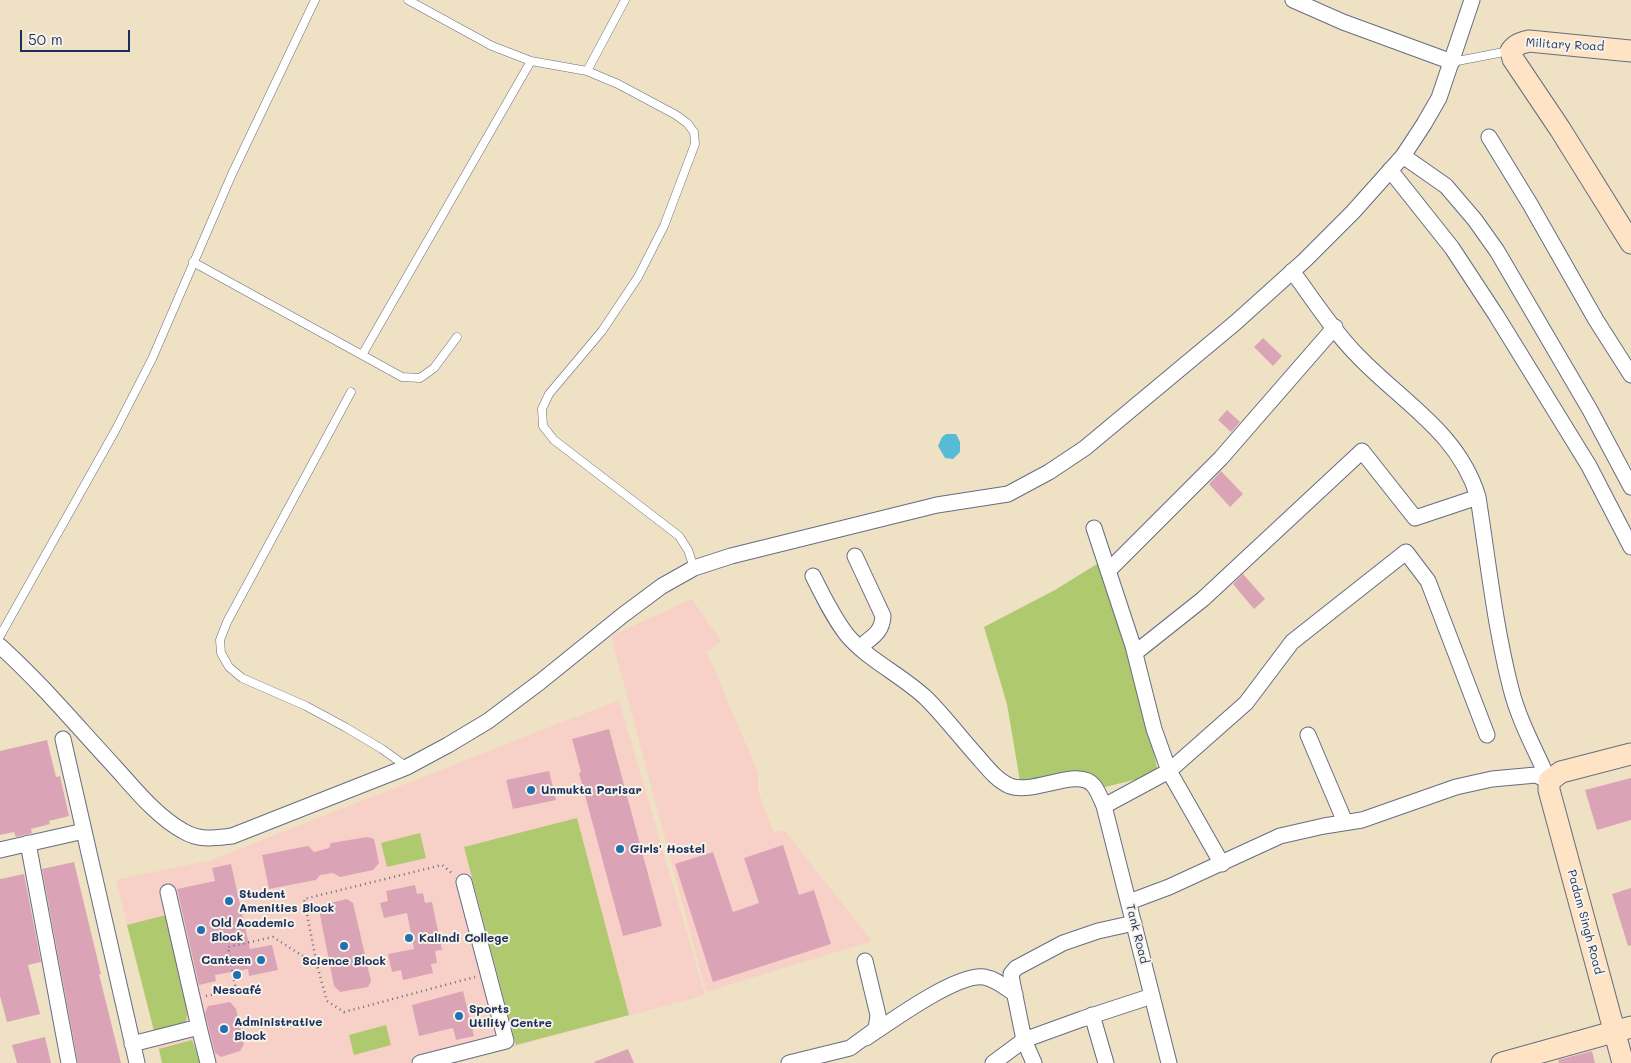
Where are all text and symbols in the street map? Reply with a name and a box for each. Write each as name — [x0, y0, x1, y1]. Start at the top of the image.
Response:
scale bar — [22, 20, 132, 52]
text: 50 m — [28, 29, 63, 49]
street label: Military Road — [1525, 36, 1605, 54]
place label: Unmukta Parisar — [541, 783, 642, 797]
marker: Unmukta Parisar — [525, 784, 537, 796]
place label: Girls' Hostel — [630, 842, 705, 856]
marker: Girls' Hostel — [614, 843, 626, 855]
street label: Padam Singh Road — [1564, 868, 1606, 976]
place label: Student Amenities Block — [239, 887, 334, 915]
marker: Student Amenities Block — [223, 895, 235, 907]
street label: Tank Road — [1123, 903, 1151, 965]
place label: Old Academic Block — [211, 916, 294, 944]
marker: Old Academic Block — [195, 924, 207, 936]
place label: Kalindi College — [419, 931, 509, 945]
marker: Kalindi College — [403, 932, 415, 944]
marker: Science Block — [338, 940, 350, 952]
place label: Canteen — [201, 953, 251, 967]
marker: Canteen — [255, 954, 267, 966]
place label: Science Block — [302, 954, 386, 968]
marker: Nescafé — [231, 969, 243, 981]
place label: Nescafé — [213, 983, 261, 997]
place label: Sports Utility Centre — [469, 1002, 552, 1030]
marker: Sports Utility Centre — [453, 1010, 465, 1022]
place label: Administrative Block — [234, 1015, 323, 1043]
marker: Administrative Block — [218, 1023, 230, 1035]

